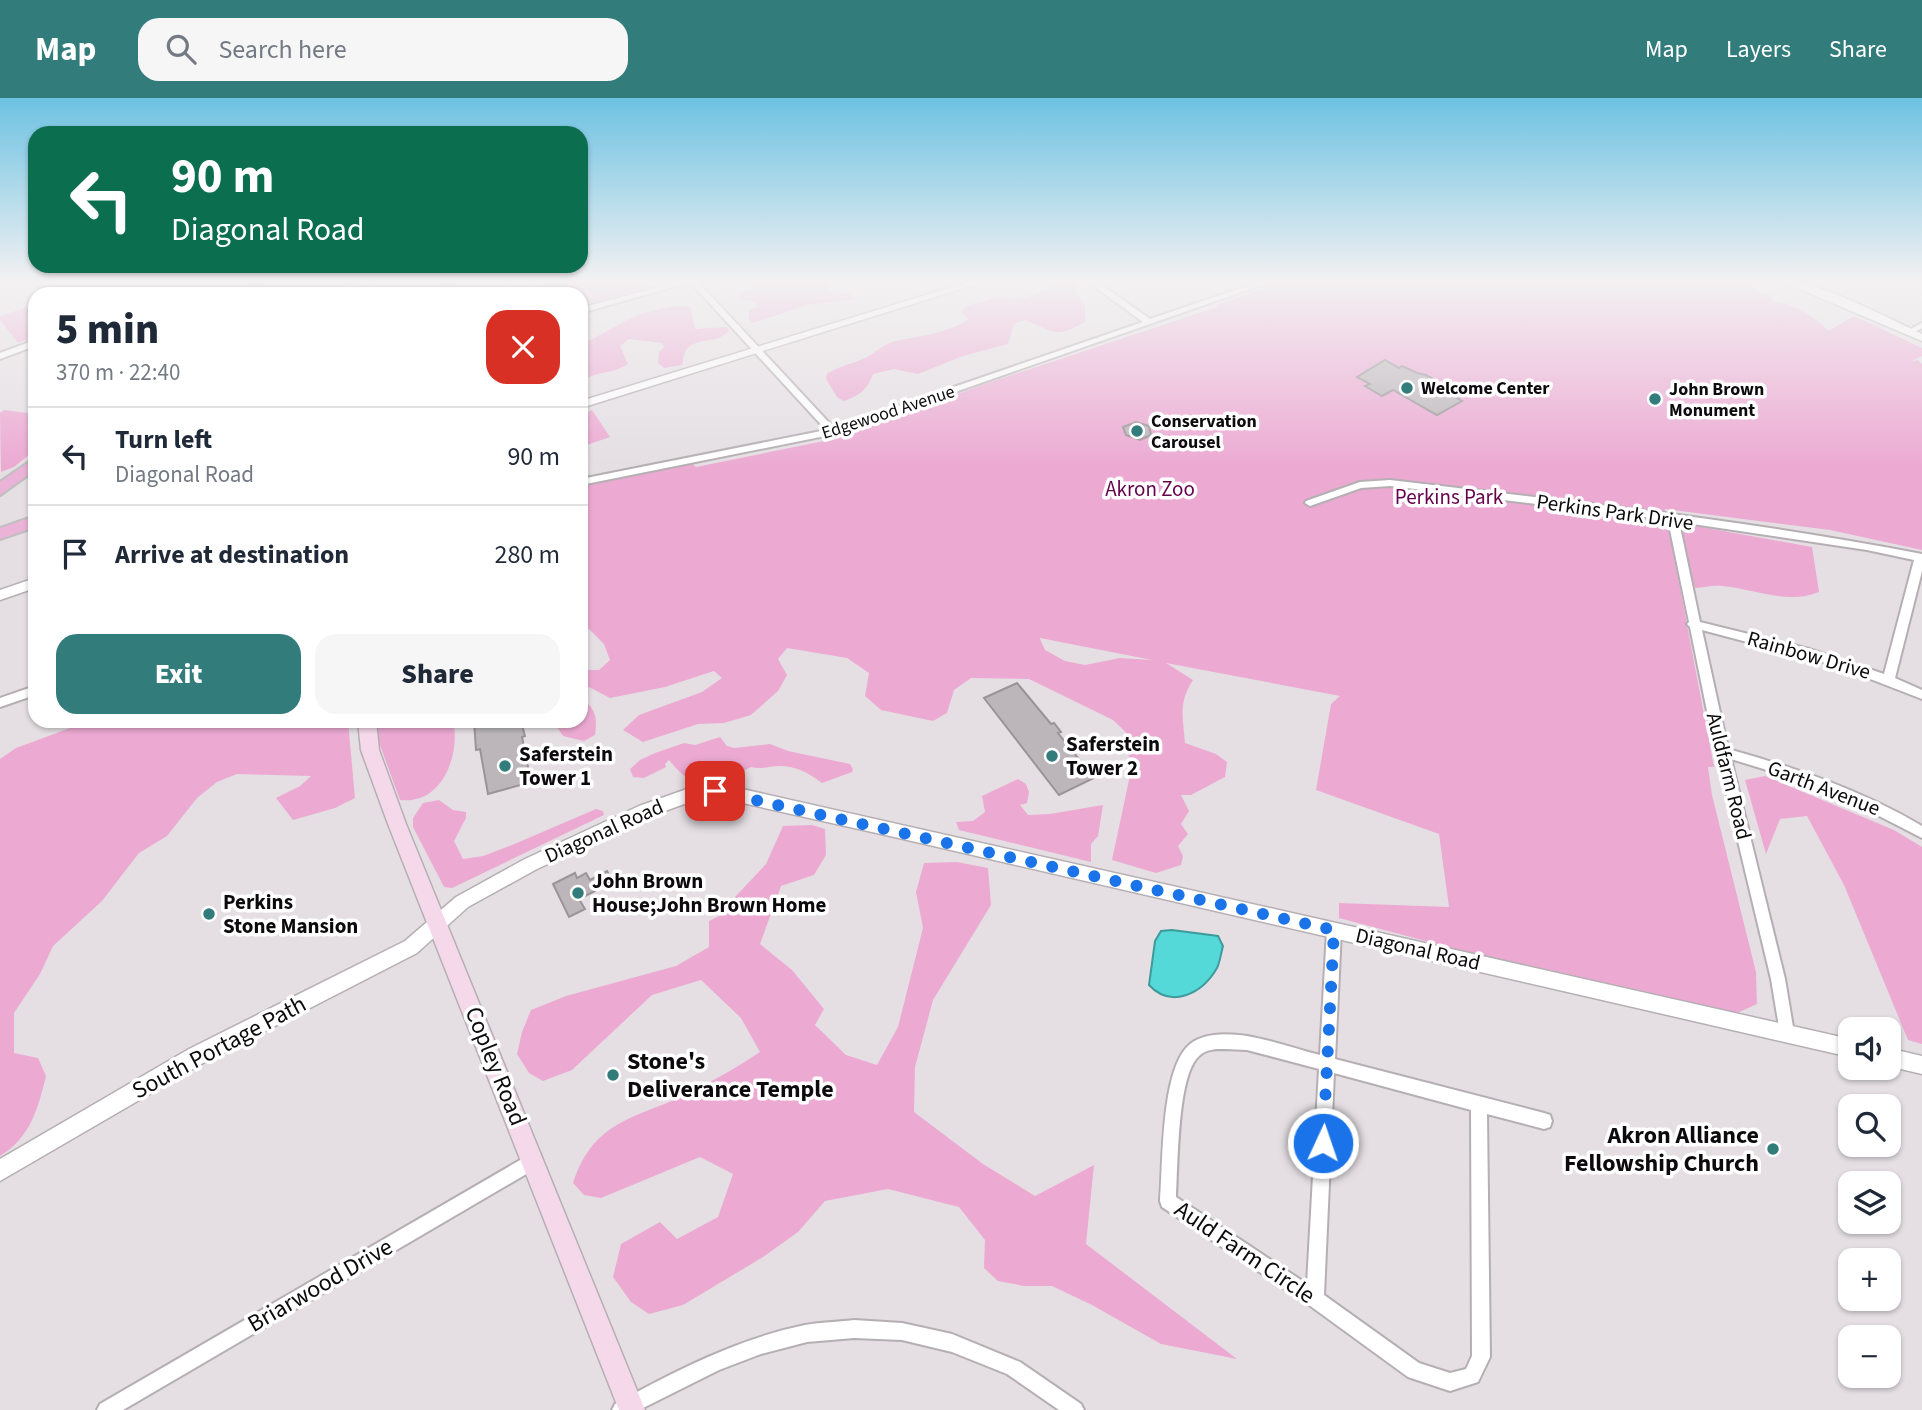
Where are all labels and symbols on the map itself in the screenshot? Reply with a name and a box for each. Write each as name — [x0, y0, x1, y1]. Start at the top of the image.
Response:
place label: Welcome Center — [1421, 376, 1550, 401]
place label: John Brown Monument — [1669, 377, 1764, 423]
street label: Edgewood Avenue — [818, 379, 958, 446]
marker: Welcome Center — [1399, 380, 1415, 396]
marker: John Brown Monument — [1647, 391, 1663, 407]
place label: Conservation Carousel — [1151, 409, 1257, 455]
marker: Conservation Carousel — [1129, 423, 1145, 439]
park label: Akron Zoo — [1105, 474, 1195, 504]
park label: Perkins Park — [1395, 482, 1504, 512]
street label: Perkins Park Drive — [1535, 486, 1695, 538]
street label: Rainbow Drive — [1744, 623, 1874, 687]
street label: Auldfarm Road — [1699, 709, 1759, 843]
place label: Saferstein Tower 2 — [1066, 729, 1160, 783]
place label: Saferstein Tower 1 — [519, 739, 613, 793]
marker: Saferstein Tower 2 — [1044, 748, 1060, 764]
street label: Garth Avenue — [1763, 753, 1885, 823]
marker: Saferstein Tower 1 — [497, 758, 513, 774]
pin — [685, 761, 745, 821]
street label: Diagonal Road — [540, 791, 668, 871]
place label: John Brown House;John Brown Home — [592, 866, 826, 920]
marker: John Brown House;John Brown Home — [570, 885, 586, 901]
place label: Perkins Stone Mansion — [223, 887, 358, 941]
marker: Perkins Stone Mansion — [201, 906, 217, 922]
street label: Diagonal Road — [1353, 920, 1483, 978]
street label: South Portage Path — [126, 987, 313, 1108]
street label: Copley Road — [456, 1001, 535, 1131]
place label: Stone's Deliverance Temple — [627, 1044, 834, 1107]
marker: Stone's Deliverance Temple — [605, 1067, 621, 1083]
position arrow — [1286, 1106, 1360, 1180]
place label: Akron Alliance Fellowship Church — [1564, 1118, 1759, 1181]
marker: Akron Alliance Fellowship Church — [1765, 1141, 1781, 1157]
street label: Auld Farm Circle — [1167, 1192, 1322, 1313]
street label: Briarwood Drive — [241, 1230, 399, 1341]

